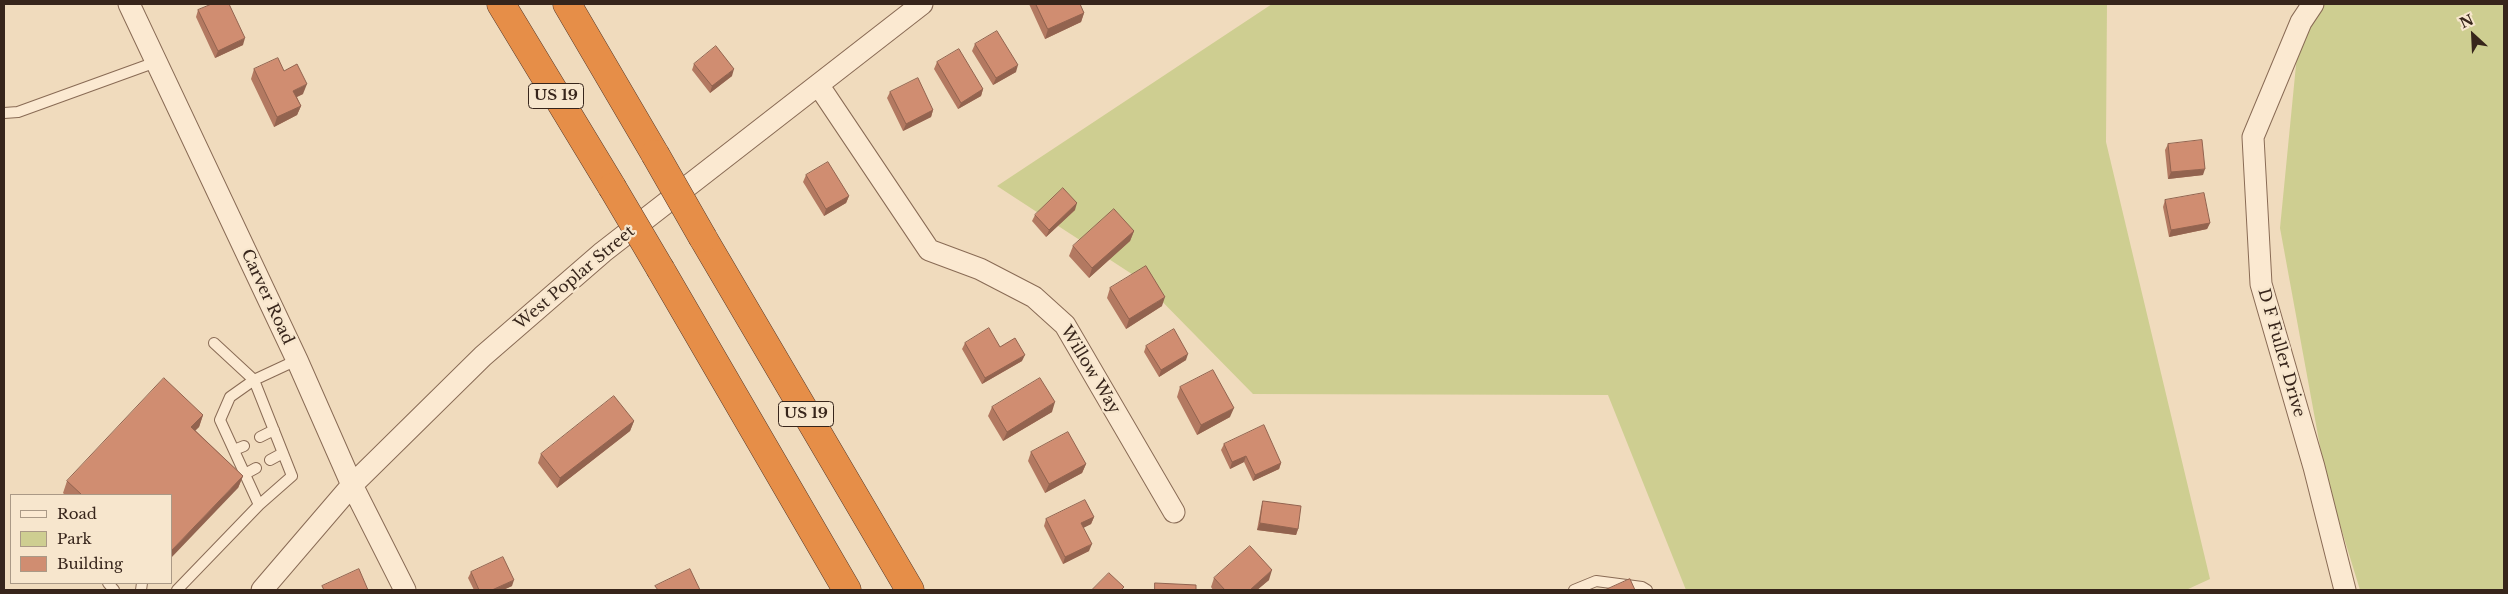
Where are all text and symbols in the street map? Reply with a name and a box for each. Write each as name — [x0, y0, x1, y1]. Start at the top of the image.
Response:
north arrow — [2448, 10, 2498, 60]
text: N — [2457, 10, 2476, 32]
road number: US 19 — [528, 84, 584, 108]
street label: West Poplar Street — [511, 222, 639, 334]
street label: Carver Road — [237, 246, 297, 348]
street label: D F Fuller Drive — [2253, 286, 2309, 420]
street label: Willow Way — [1056, 323, 1124, 417]
road number: US 19 — [778, 402, 834, 426]
legend — [10, 494, 172, 584]
text: Road — [57, 504, 97, 523]
text: Park — [57, 529, 92, 548]
text: Building — [57, 554, 123, 573]

